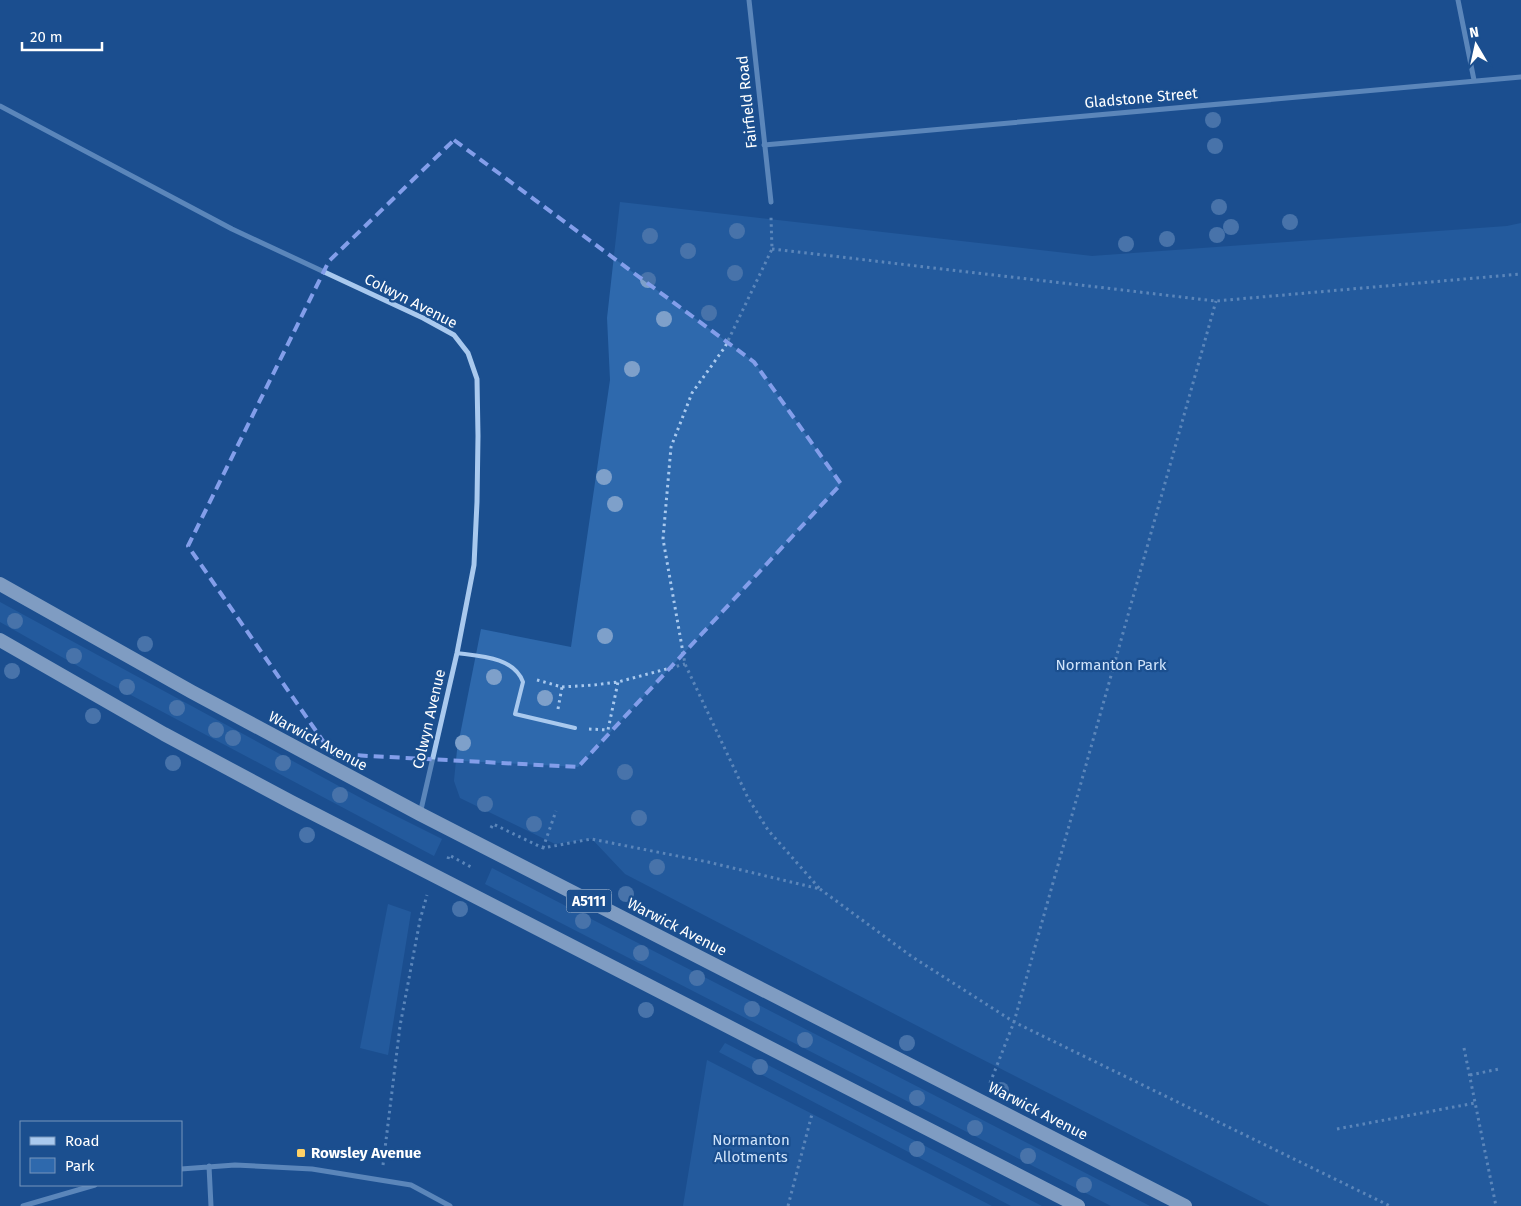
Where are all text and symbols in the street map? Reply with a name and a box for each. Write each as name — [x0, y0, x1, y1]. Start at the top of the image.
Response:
scale bar — [22, 20, 102, 52]
north arrow — [1451, 20, 1501, 70]
text: N — [1468, 24, 1480, 42]
text: 20 m — [30, 28, 63, 46]
street label: Fairfield Road — [733, 55, 761, 149]
street label: Gladstone Street — [1084, 84, 1199, 112]
street label: Colwyn Avenue — [361, 270, 461, 332]
park label: Normanton Park — [1056, 656, 1167, 674]
street label: Colwyn Avenue — [409, 667, 449, 771]
street label: Warwick Avenue — [265, 707, 371, 775]
road number: A5111 — [566, 889, 612, 912]
street label: Warwick Avenue — [624, 894, 730, 960]
street label: Warwick Avenue — [985, 1078, 1091, 1144]
legend — [20, 1121, 182, 1186]
park label: Normanton Allotments — [712, 1131, 790, 1166]
text: Road — [65, 1132, 100, 1150]
place label: Rowsley Avenue — [311, 1144, 421, 1162]
marker: Rowsley Avenue — [295, 1147, 307, 1159]
text: Park — [65, 1157, 95, 1175]

